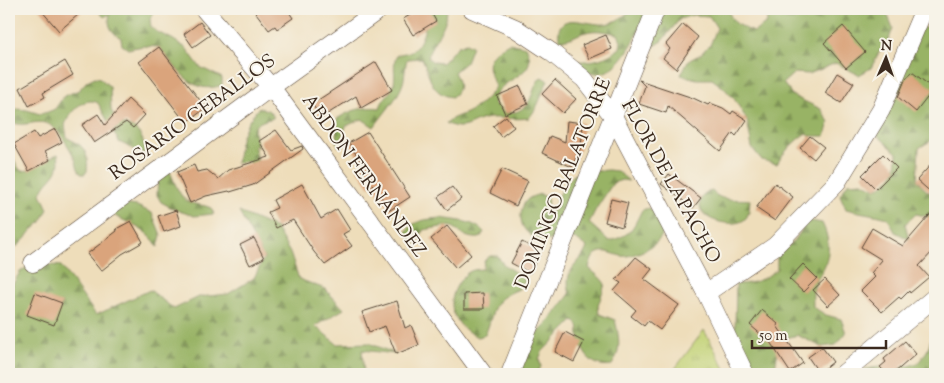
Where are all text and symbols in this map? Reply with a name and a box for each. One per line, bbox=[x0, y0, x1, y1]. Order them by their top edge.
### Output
north arrow bbox=[862, 32, 912, 82]
text: N bbox=[880, 37, 892, 57]
street label: ROSARIO CEBALLOS bbox=[104, 48, 282, 188]
street label: DOMINGO BALATORRE bbox=[509, 74, 619, 294]
street label: ABDON FERNÁNDEZ bbox=[294, 89, 432, 263]
street label: FLOR DE LAPACHO bbox=[614, 95, 726, 269]
scale bar bbox=[752, 318, 885, 350]
text: 50 m bbox=[758, 326, 788, 347]

